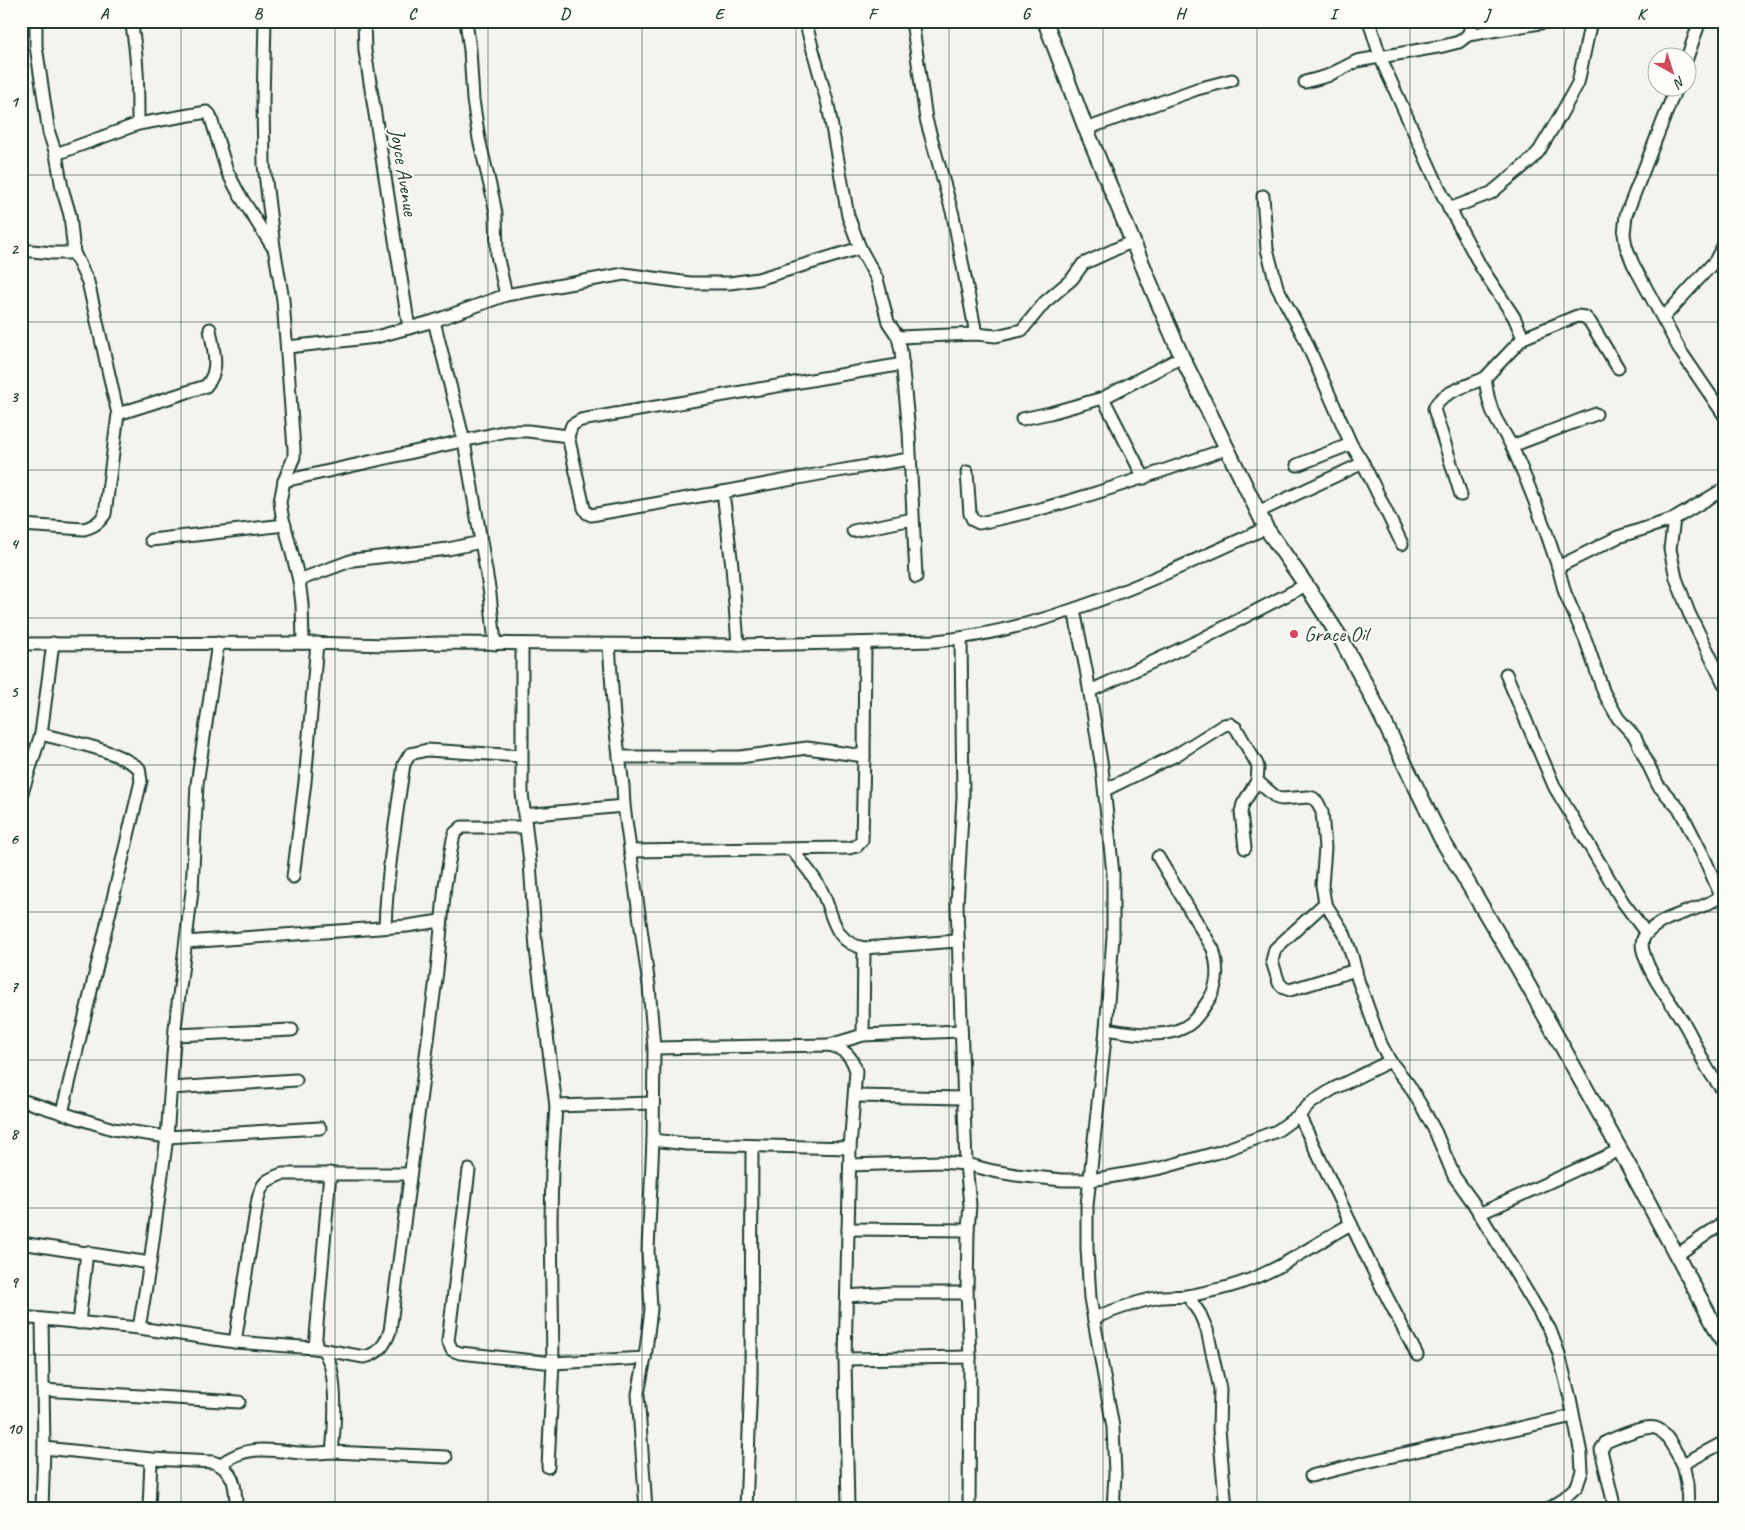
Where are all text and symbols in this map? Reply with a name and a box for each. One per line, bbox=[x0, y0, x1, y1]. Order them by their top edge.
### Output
text: A bbox=[100, 4, 110, 24]
text: B bbox=[254, 4, 264, 24]
text: C bbox=[408, 4, 418, 24]
text: D bbox=[560, 4, 571, 24]
text: E bbox=[715, 4, 726, 24]
text: F bbox=[868, 4, 879, 24]
text: G bbox=[1022, 4, 1032, 24]
text: H bbox=[1175, 4, 1187, 24]
text: I bbox=[1330, 4, 1340, 24]
text: J bbox=[1483, 4, 1492, 24]
text: K bbox=[1637, 4, 1649, 24]
north arrow bbox=[1648, 48, 1698, 98]
text: N bbox=[1669, 72, 1689, 93]
text: 1 bbox=[10, 92, 19, 112]
street label: Joyce Avenue bbox=[384, 126, 424, 219]
text: 2 bbox=[10, 239, 19, 259]
text: 3 bbox=[10, 387, 19, 407]
text: 4 bbox=[10, 534, 19, 554]
place label: Grace Oil bbox=[1304, 621, 1371, 647]
marker: Grace Oil bbox=[1288, 628, 1300, 640]
text: 5 bbox=[11, 682, 20, 702]
text: 6 bbox=[10, 829, 19, 849]
text: 7 bbox=[10, 977, 19, 997]
text: 8 bbox=[10, 1124, 19, 1144]
text: 9 bbox=[10, 1272, 19, 1292]
text: 10 bbox=[7, 1419, 23, 1439]

